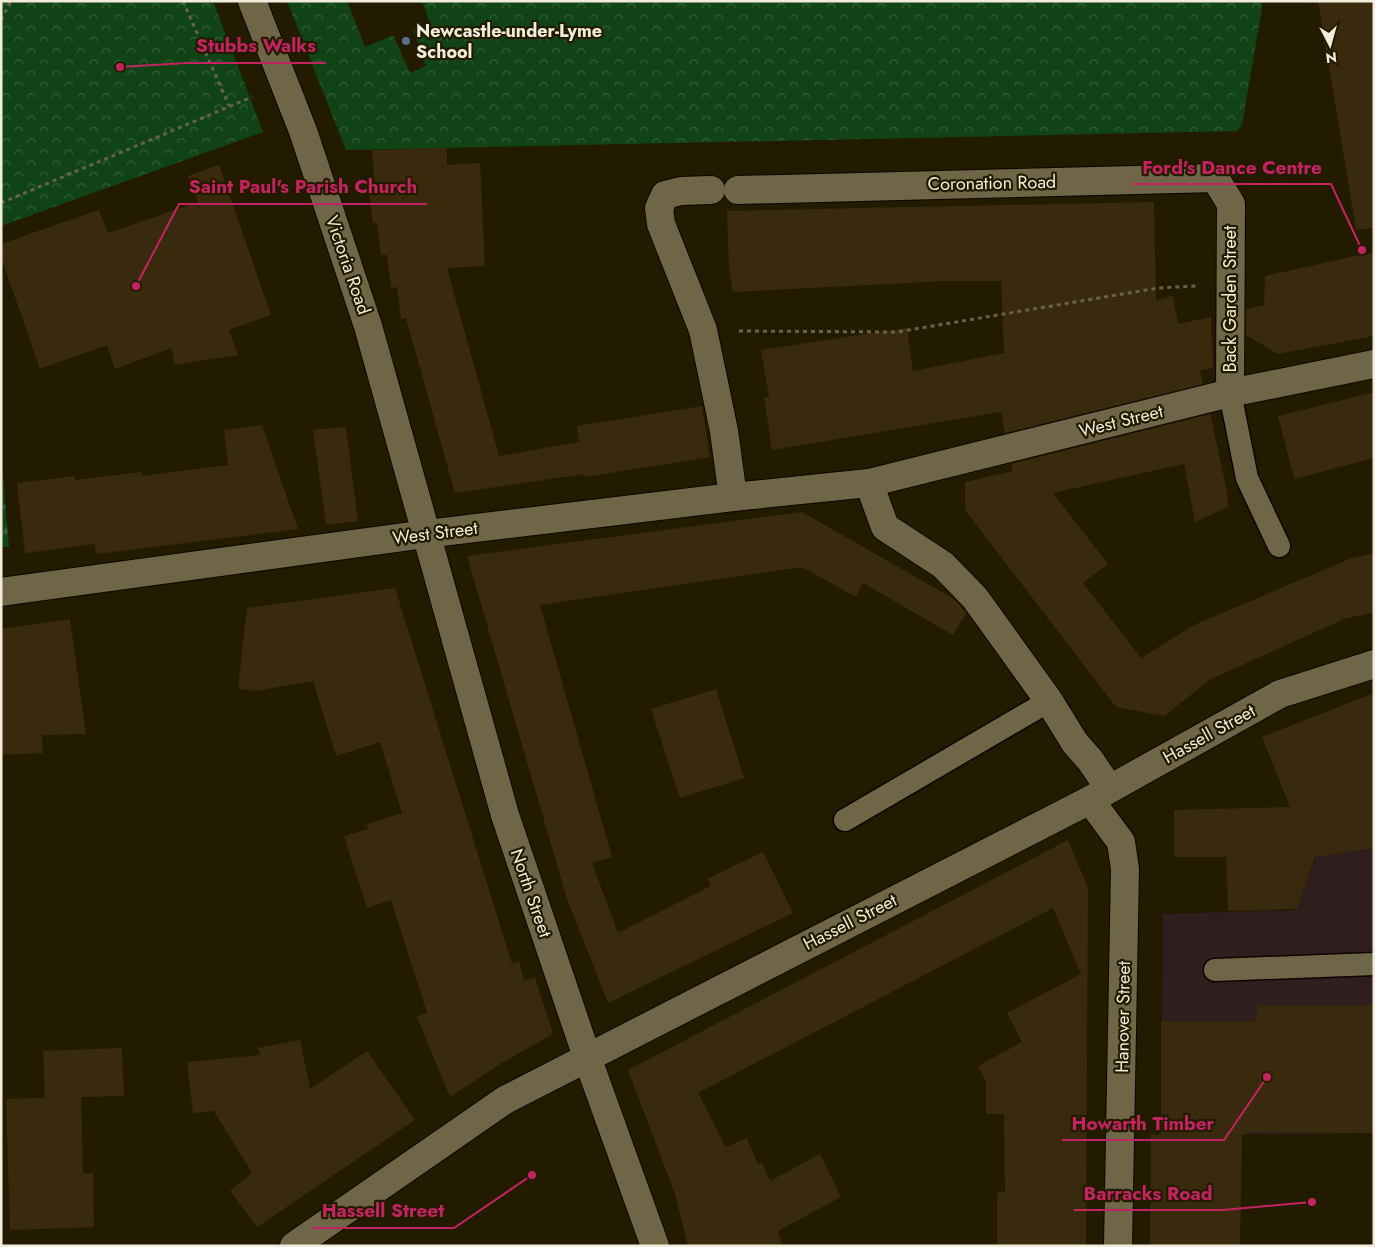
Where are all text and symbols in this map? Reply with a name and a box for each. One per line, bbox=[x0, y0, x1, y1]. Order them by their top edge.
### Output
place label: Newcastle-under-Lyme School bbox=[416, 18, 602, 65]
north arrow bbox=[1305, 20, 1355, 70]
callout: Stubbs Walks bbox=[186, 29, 326, 63]
text: Stubbs Walks bbox=[196, 32, 316, 59]
marker: Newcastle-under-Lyme School bbox=[400, 35, 412, 47]
text: N bbox=[1325, 47, 1338, 68]
callout: Ford's Dance Centre bbox=[1132, 150, 1331, 184]
text: Ford's Dance Centre bbox=[1142, 154, 1322, 181]
street label: Coronation Road bbox=[928, 169, 1056, 197]
callout: Saint Paul's Parish Church bbox=[179, 170, 427, 204]
text: Saint Paul's Parish Church bbox=[189, 173, 417, 200]
street label: Victoria Road bbox=[319, 212, 377, 318]
street label: Back Garden Street bbox=[1217, 225, 1243, 372]
street label: West Street bbox=[1076, 398, 1166, 444]
street label: West Street bbox=[391, 515, 480, 551]
street label: Hassell Street bbox=[1158, 698, 1260, 770]
street label: North Street bbox=[504, 845, 558, 941]
street label: Hassell Street bbox=[799, 887, 902, 957]
street label: Hanover Street bbox=[1109, 960, 1137, 1073]
callout: Howarth Timber bbox=[1062, 1106, 1224, 1140]
text: Howarth Timber bbox=[1072, 1110, 1215, 1137]
callout: Barracks Road bbox=[1074, 1176, 1223, 1210]
text: Barracks Road bbox=[1084, 1180, 1212, 1207]
callout: Hassell Street bbox=[312, 1194, 454, 1228]
text: Hassell Street bbox=[322, 1197, 444, 1224]

